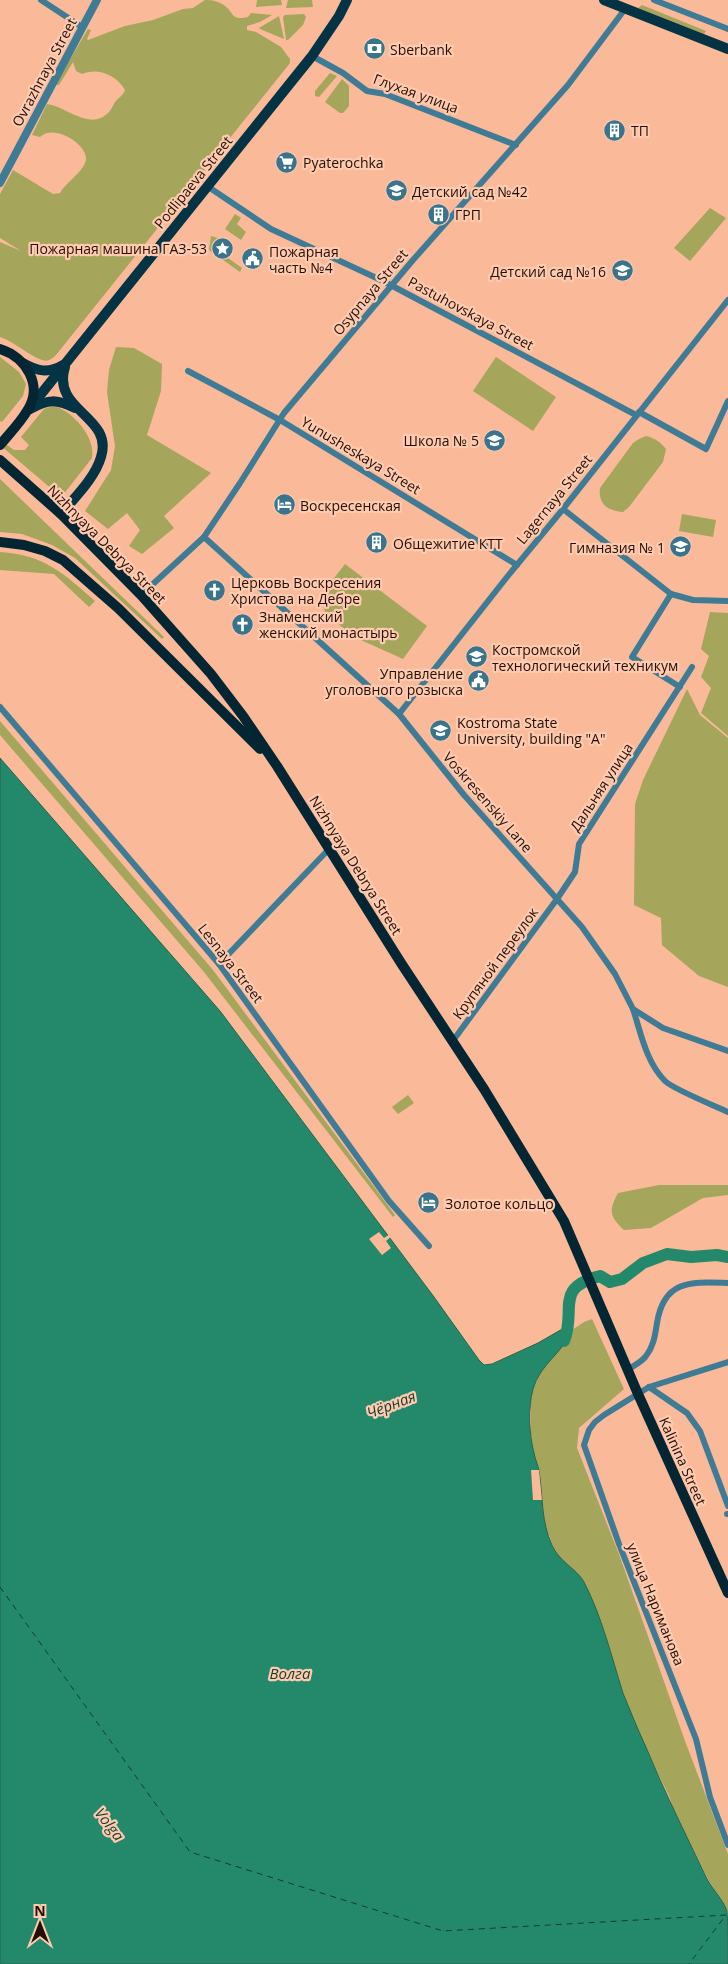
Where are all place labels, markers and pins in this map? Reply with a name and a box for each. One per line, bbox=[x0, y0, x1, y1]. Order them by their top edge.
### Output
bank icon: Sberbank bbox=[362, 37, 386, 61]
place label: Sberbank bbox=[390, 40, 453, 59]
building icon: ТП bbox=[603, 118, 627, 142]
place label: ТП bbox=[631, 121, 649, 140]
supermarket icon: Pyaterochka bbox=[275, 150, 299, 174]
place label: Pyaterochka bbox=[303, 153, 384, 172]
school or university icon: Детский сад №42 bbox=[384, 179, 408, 203]
place label: Детский сад №42 bbox=[412, 182, 528, 201]
building icon: ГРП bbox=[427, 202, 451, 226]
place label: ГРП bbox=[455, 205, 481, 224]
place icon: Пожарная машина ГАЗ-53 bbox=[211, 236, 235, 260]
place label: Пожарная машина ГАЗ-53 bbox=[29, 239, 207, 258]
place label: Пожарная часть №4 bbox=[269, 242, 339, 277]
public building icon: Пожарная часть №4 bbox=[241, 247, 265, 271]
school or university icon: Детский сад №16 bbox=[610, 259, 634, 283]
place label: Детский сад №16 bbox=[490, 262, 606, 281]
school or university icon: Школа № 5 bbox=[483, 428, 507, 452]
place label: Школа № 5 bbox=[404, 431, 479, 450]
hotel icon: Воскресенская bbox=[272, 493, 296, 517]
place label: Воскресенская bbox=[300, 496, 401, 515]
building icon: Общежитие КТТ bbox=[365, 531, 389, 555]
place label: Общежитие КТТ bbox=[393, 534, 503, 553]
school or university icon: Гимназия № 1 bbox=[669, 535, 693, 559]
place label: Гимназия № 1 bbox=[569, 538, 665, 557]
place label: Церковь Воскресения Христова на Дебре bbox=[231, 573, 381, 608]
church icon: Церковь Воскресения Христова на Дебре bbox=[203, 578, 227, 602]
place label: Знаменский женский монастырь bbox=[259, 607, 398, 642]
church icon: Знаменский женский монастырь bbox=[231, 612, 255, 636]
place label: Костромской технологический техникум bbox=[492, 640, 678, 675]
school or university icon: Костромской технологический техникум bbox=[464, 645, 488, 669]
place label: Управление уголовного розыска bbox=[325, 664, 463, 699]
public building icon: Управление уголовного розыска bbox=[467, 669, 491, 693]
place label: Kostroma State University, building "A" bbox=[457, 713, 606, 748]
school or university icon: Kostroma State University, building "A" bbox=[429, 718, 453, 742]
hotel icon: Золотое кольцо bbox=[417, 1191, 441, 1215]
place label: Золотое кольцо bbox=[445, 1194, 554, 1213]

